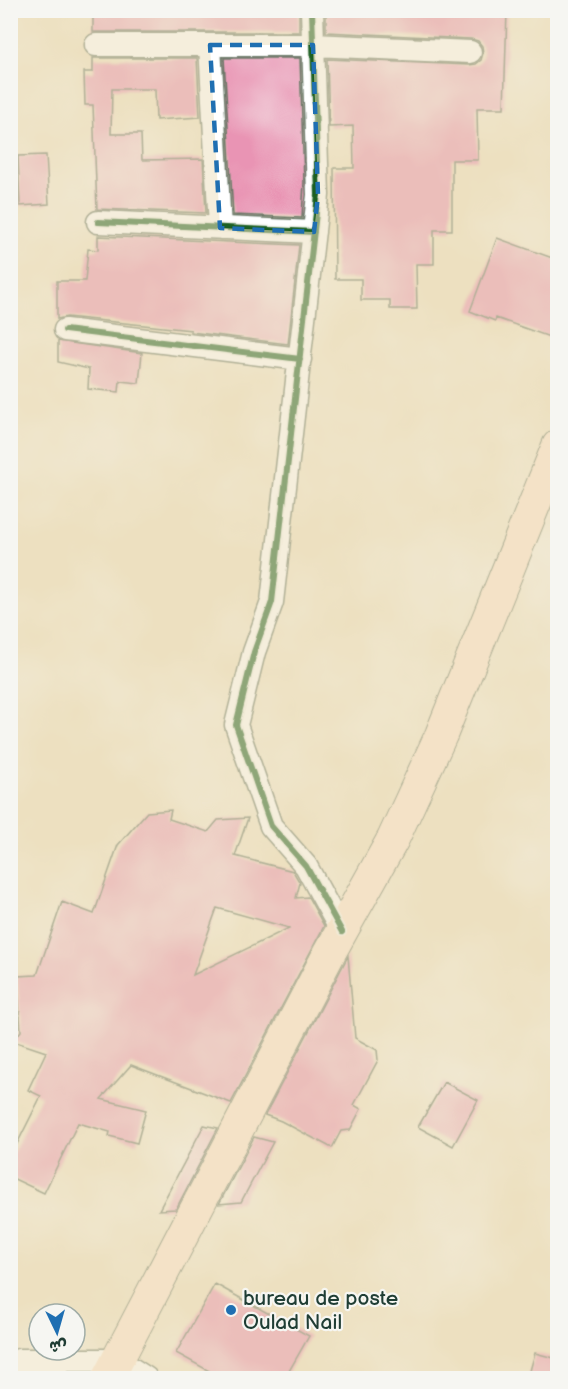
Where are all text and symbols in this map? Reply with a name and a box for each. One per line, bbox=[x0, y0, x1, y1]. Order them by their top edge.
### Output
place label: bureau de poste Oulad Nail bbox=[243, 1286, 398, 1335]
north arrow bbox=[27, 1302, 87, 1362]
marker: bureau de poste Oulad Nail bbox=[224, 1303, 238, 1317]
text: ش bbox=[49, 1335, 68, 1356]

